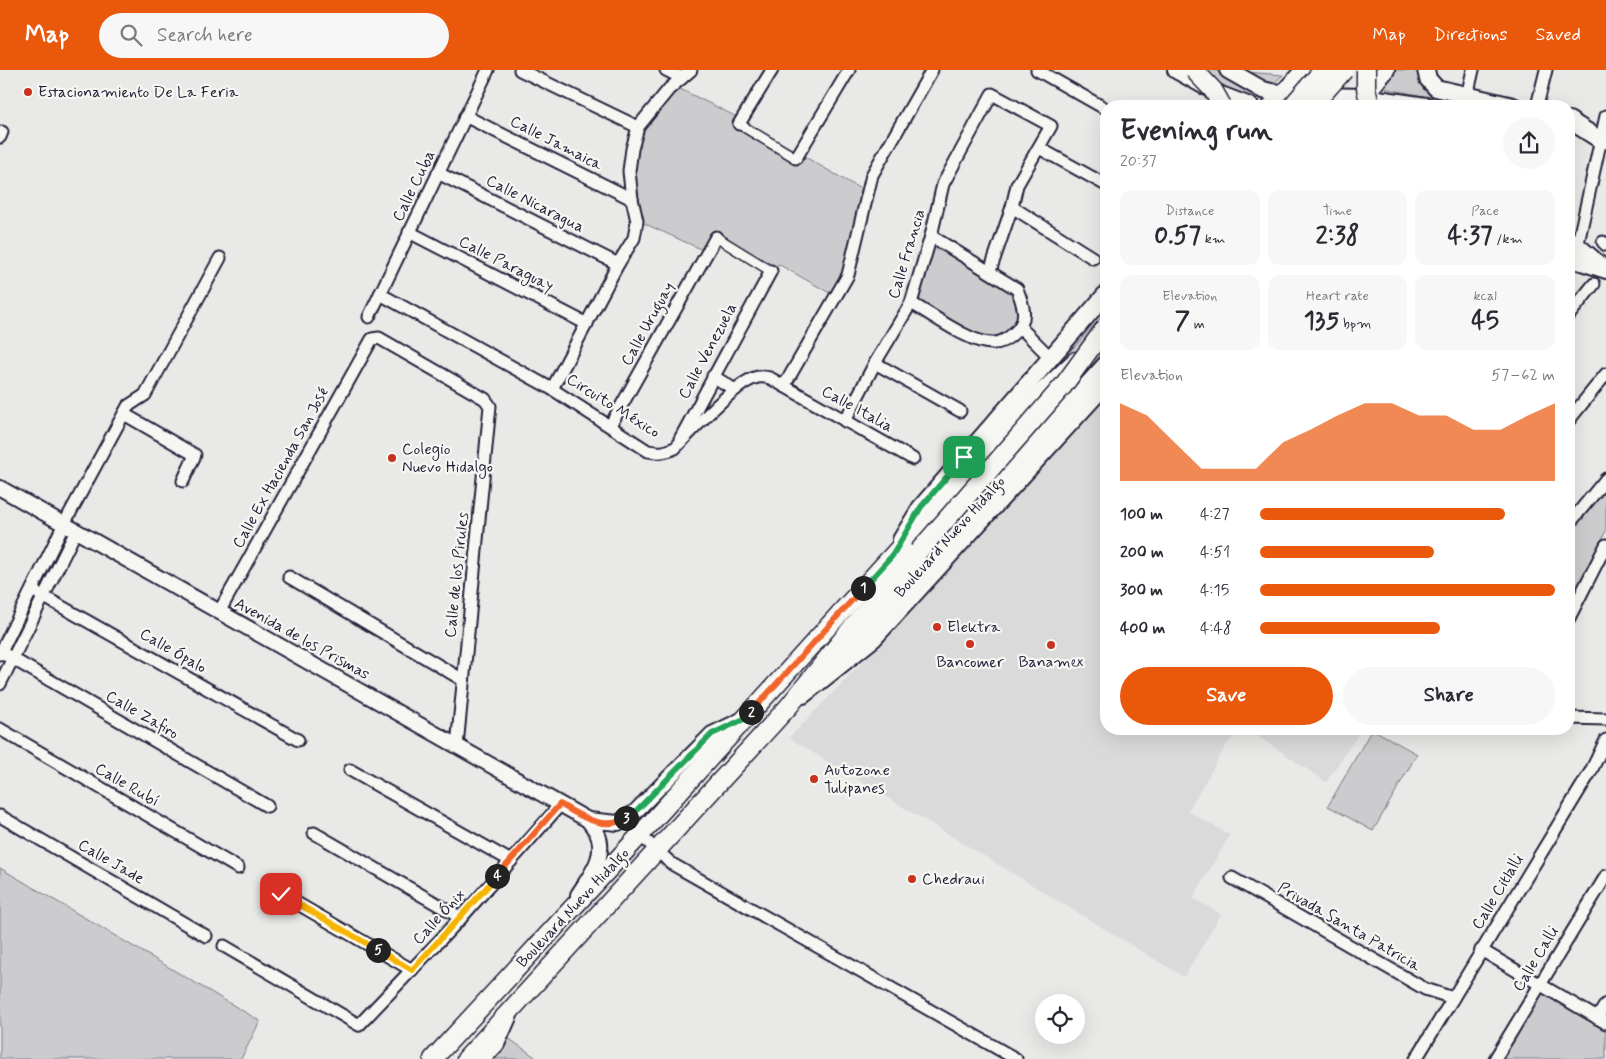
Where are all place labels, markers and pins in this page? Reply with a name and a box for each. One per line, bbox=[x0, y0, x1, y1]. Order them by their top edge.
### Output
place label: Estacionamiento De La Feria bbox=[38, 82, 239, 103]
marker: Estacionamiento De La Feria bbox=[22, 86, 34, 98]
pin bbox=[943, 436, 985, 478]
place label: Colegio Nuevo Hidalgo bbox=[402, 439, 493, 479]
marker: Colegio Nuevo Hidalgo bbox=[386, 452, 398, 464]
pin: 1 bbox=[850, 576, 876, 600]
place label: Elektra bbox=[947, 617, 1001, 638]
marker: Elektra bbox=[931, 621, 943, 633]
marker: Bancomer bbox=[964, 638, 976, 650]
marker: Banamex bbox=[1045, 639, 1057, 651]
place label: Bancomer bbox=[936, 652, 1004, 673]
place label: Banamex bbox=[1018, 652, 1084, 673]
pin: 2 bbox=[738, 700, 764, 724]
place label: Autozone Tulipanes bbox=[824, 760, 890, 799]
marker: Autozone Tulipanes bbox=[808, 773, 820, 785]
pin: 3 bbox=[614, 806, 638, 830]
pin: 4 bbox=[484, 864, 510, 888]
place label: Chedraui bbox=[922, 869, 985, 890]
pin bbox=[260, 873, 302, 915]
marker: Chedraui bbox=[906, 873, 918, 885]
pin: 5 bbox=[366, 938, 390, 962]

